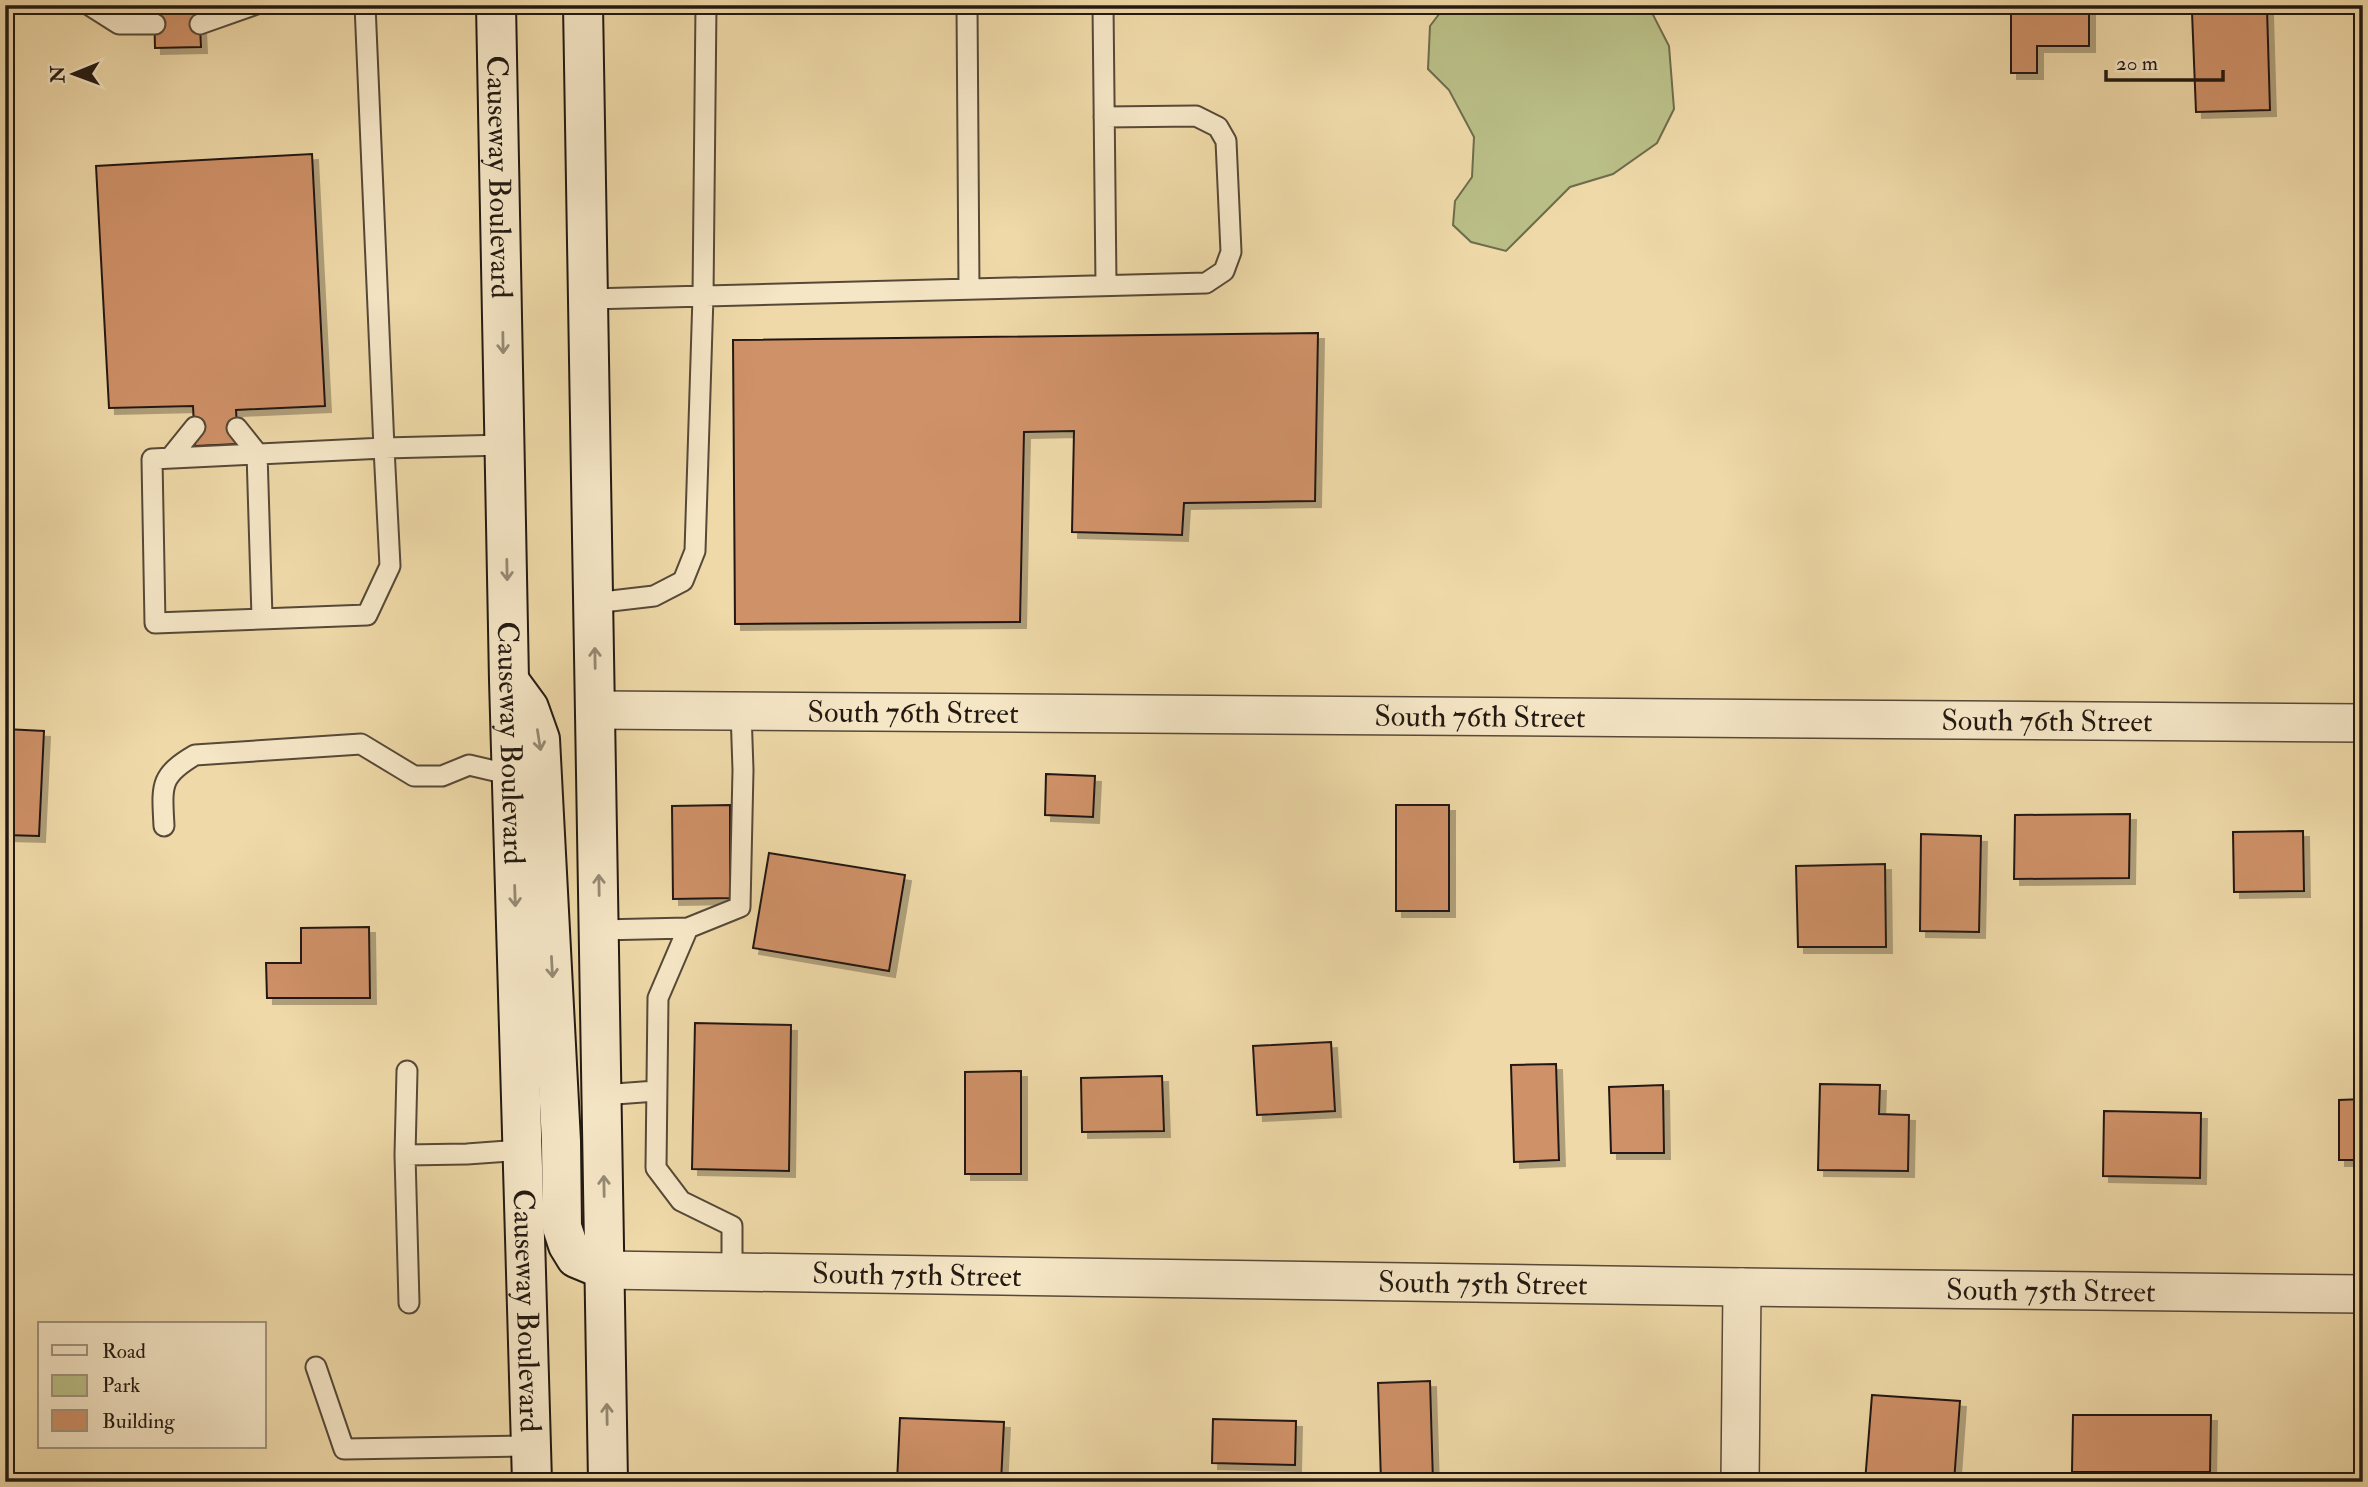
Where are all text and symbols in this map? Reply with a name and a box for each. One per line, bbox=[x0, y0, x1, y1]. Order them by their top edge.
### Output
north arrow bbox=[38, 38, 108, 108]
scale bar bbox=[2106, 38, 2223, 82]
text: 20 m bbox=[2116, 50, 2158, 77]
street label: Causeway Boulevard bbox=[478, 55, 520, 299]
text: N bbox=[46, 65, 70, 84]
one-way arrow bbox=[496, 331, 510, 354]
one-way arrow bbox=[500, 559, 514, 582]
street label: Causeway Boulevard bbox=[489, 621, 533, 865]
one-way arrow bbox=[588, 646, 602, 669]
street label: South 76th Street bbox=[807, 693, 1019, 732]
street label: South 76th Street bbox=[1374, 697, 1586, 736]
street label: South 76th Street bbox=[1941, 701, 2153, 740]
one-way arrow bbox=[533, 728, 546, 751]
one-way arrow bbox=[592, 874, 606, 897]
one-way arrow bbox=[508, 884, 522, 907]
one-way arrow bbox=[546, 955, 559, 978]
one-way arrow bbox=[597, 1175, 611, 1198]
street label: Causeway Boulevard bbox=[505, 1188, 549, 1433]
street label: South 75th Street bbox=[812, 1255, 1022, 1295]
street label: South 75th Street bbox=[1378, 1263, 1588, 1303]
street label: South 75th Street bbox=[1946, 1271, 2156, 1310]
legend bbox=[38, 1322, 266, 1448]
text: Road bbox=[102, 1338, 147, 1365]
text: Park bbox=[102, 1372, 140, 1399]
one-way arrow bbox=[600, 1402, 614, 1425]
text: Building bbox=[102, 1408, 175, 1435]

